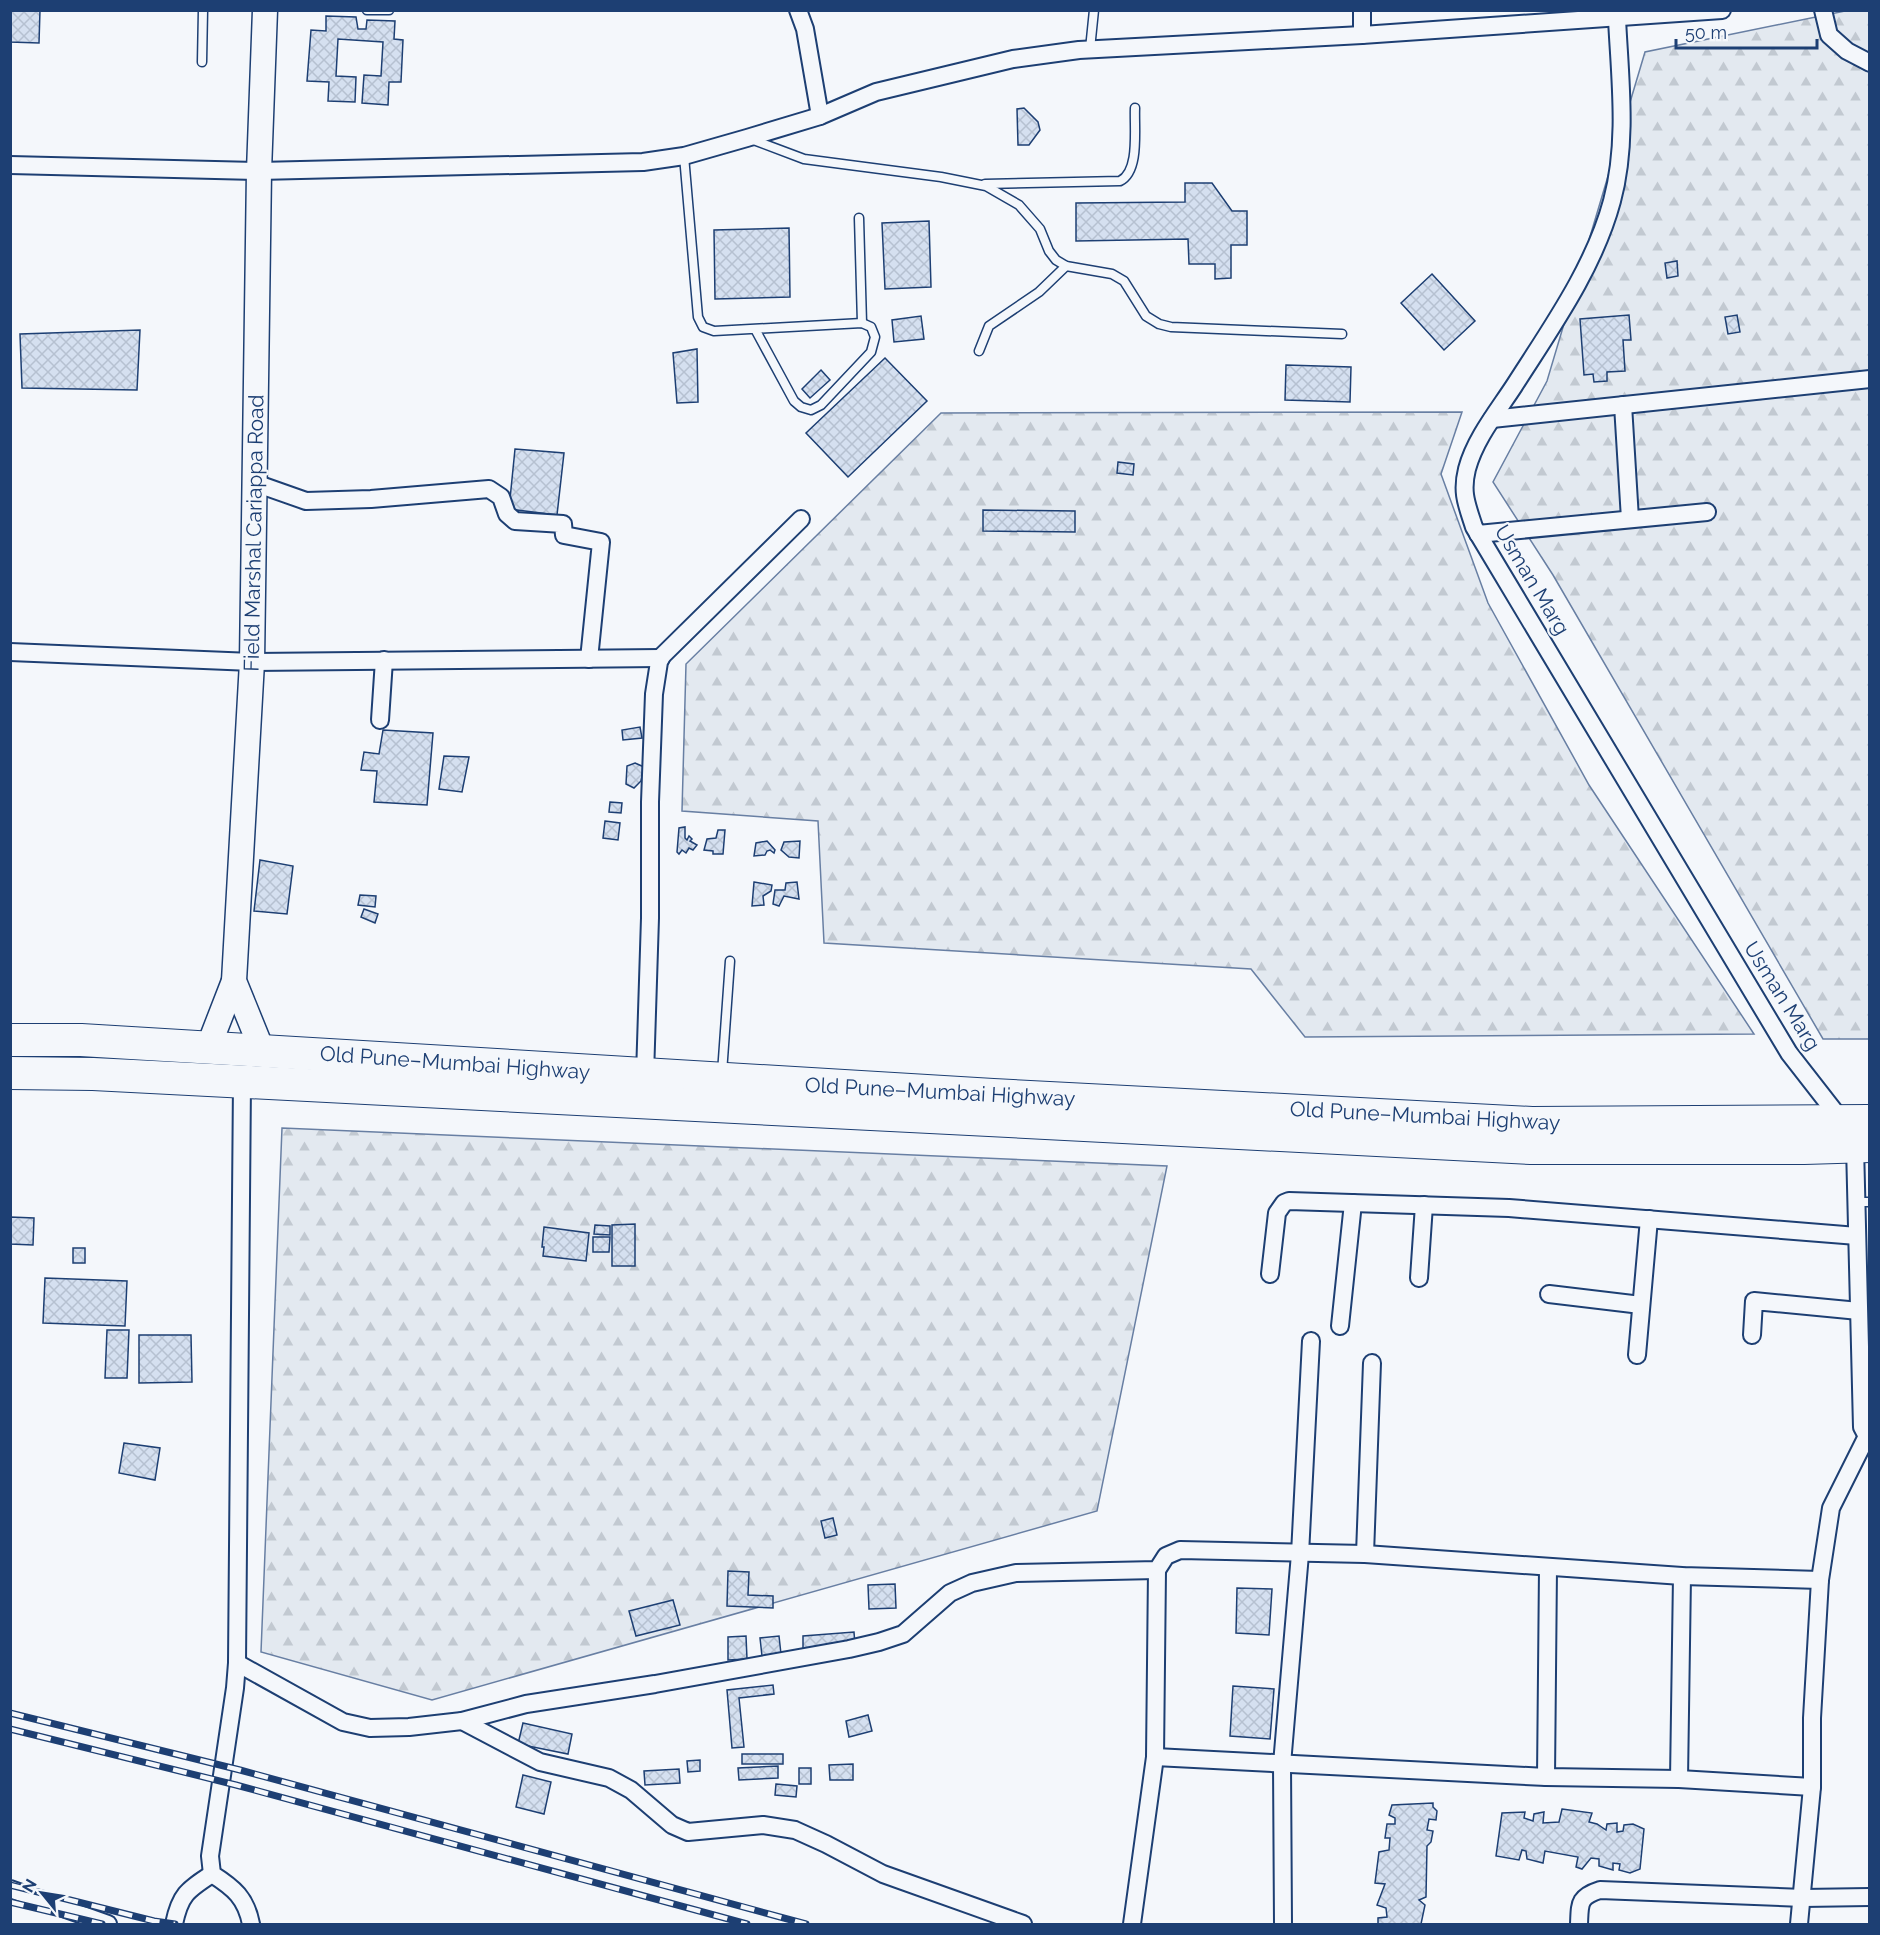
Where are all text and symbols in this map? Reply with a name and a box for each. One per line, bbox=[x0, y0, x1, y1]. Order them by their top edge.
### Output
scale bar bbox=[1676, 12, 1817, 50]
text: 50 m bbox=[1685, 22, 1727, 43]
street label: Field Marshal Cariappa Road bbox=[239, 394, 268, 672]
street label: Usman Marg bbox=[1490, 520, 1575, 639]
street label: Usman Marg bbox=[1739, 937, 1826, 1055]
street label: Old Pune–Mumbai Highway bbox=[319, 1041, 591, 1084]
street label: Old Pune–Mumbai Highway bbox=[804, 1072, 1076, 1111]
street label: Old Pune–Mumbai Highway bbox=[1289, 1096, 1561, 1135]
north arrow bbox=[12, 1863, 72, 1923]
text: N bbox=[18, 1876, 41, 1896]

